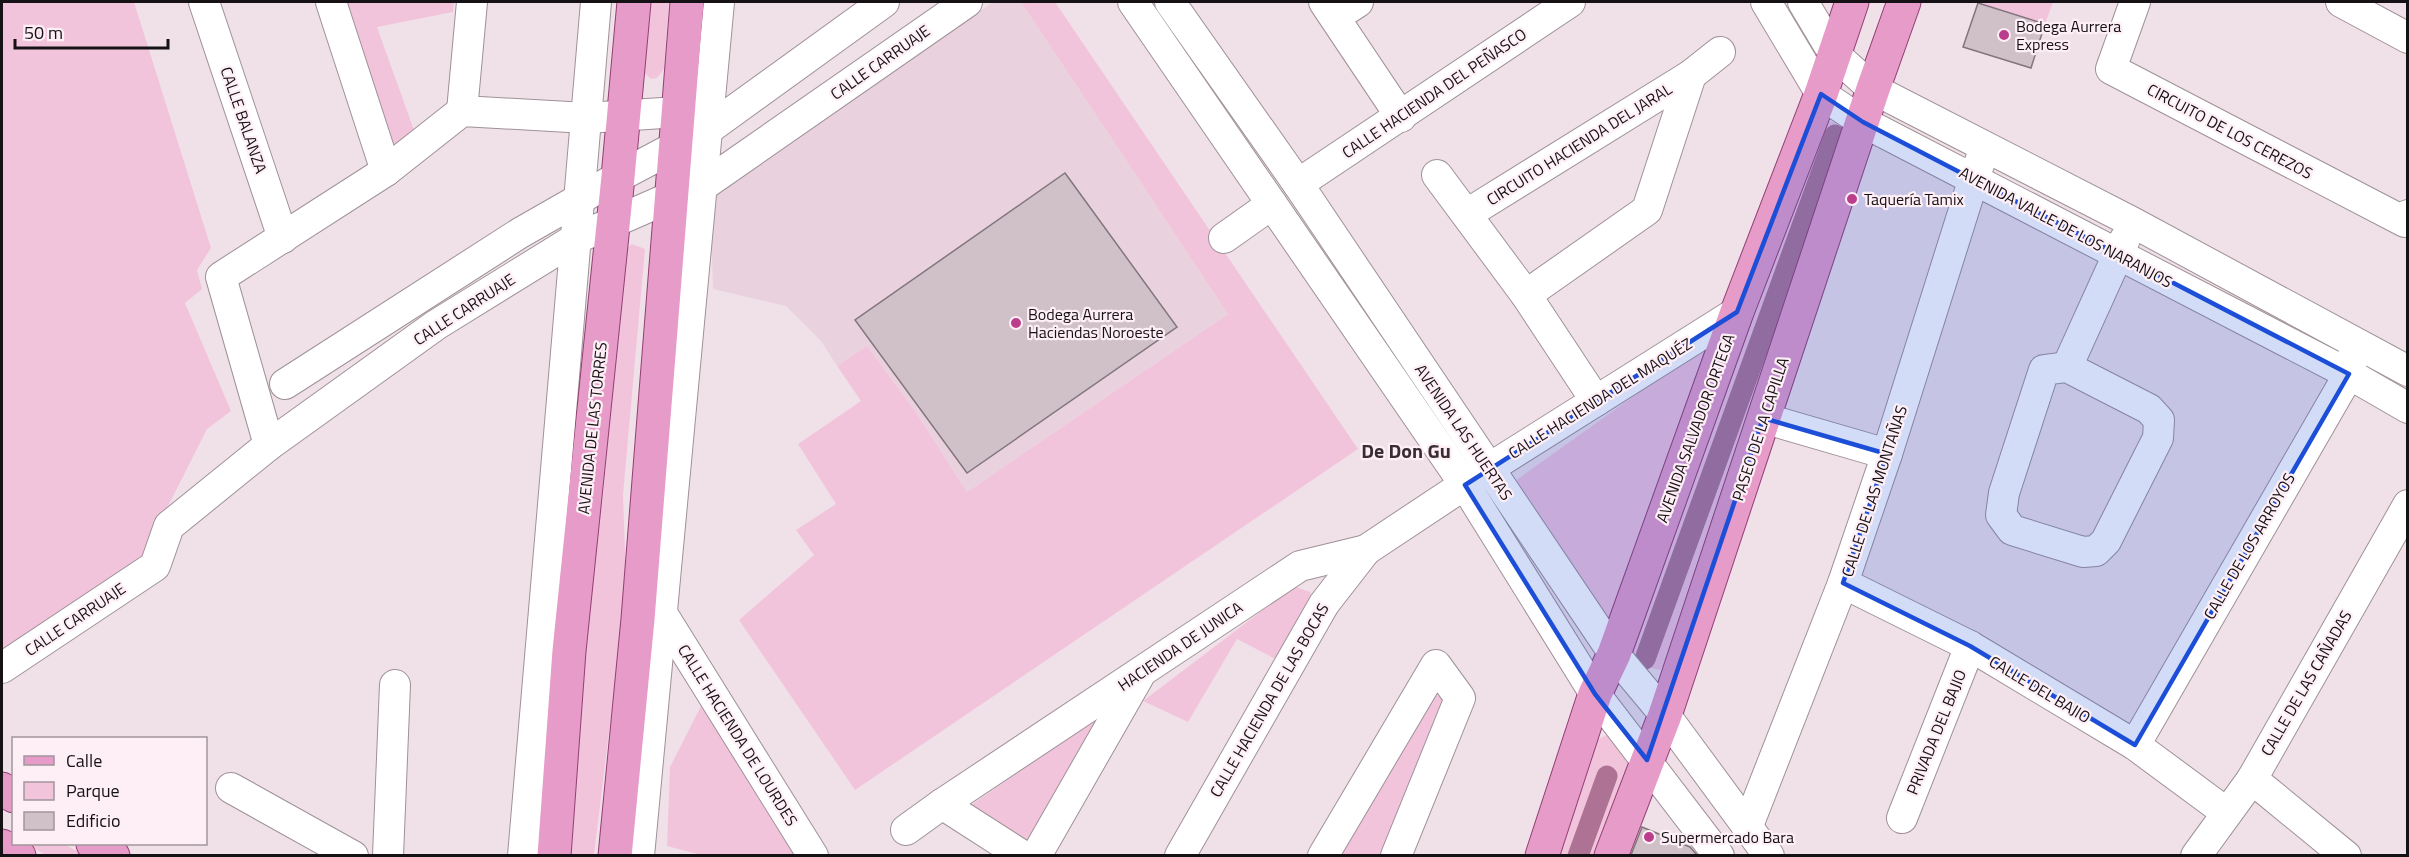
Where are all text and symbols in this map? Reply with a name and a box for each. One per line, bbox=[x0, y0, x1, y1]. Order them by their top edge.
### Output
scale bar bbox=[15, 12, 168, 50]
place label: Bodega Aurrera Express bbox=[2016, 14, 2121, 56]
text: 50 m bbox=[24, 19, 63, 46]
street label: CALLE CARRUAJE bbox=[825, 19, 935, 105]
street label: CALLE HACIENDA DEL PEÑASCO bbox=[1337, 22, 1531, 164]
marker: Bodega Aurrera Express bbox=[1997, 28, 2011, 42]
street label: CALLE BALANZA bbox=[215, 63, 274, 177]
street label: CIRCUITO HACIENDA DEL JARAL bbox=[1482, 77, 1677, 211]
street label: CIRCUITO DE LOS CEREZOS bbox=[2143, 77, 2317, 185]
street label: AVENIDA VALLE DE LOS NARANJOS bbox=[1955, 160, 2177, 294]
place label: Taquería Tamix bbox=[1864, 187, 1964, 211]
marker: Taquería Tamix bbox=[1845, 192, 1859, 206]
street label: CALLE CARRUAJE bbox=[408, 267, 520, 351]
place label: Bodega Aurrera Haciendas Noroeste bbox=[1028, 302, 1164, 344]
marker: Bodega Aurrera Haciendas Noroeste bbox=[1009, 316, 1023, 330]
street label: AVENIDA SALVADOR ORTEGA bbox=[1650, 330, 1741, 526]
street label: CALLE HACIENDA DEL MAQUÉZ bbox=[1503, 331, 1697, 465]
street label: AVENIDA DE LAS TORRES bbox=[571, 341, 613, 515]
street label: PASEO DE LA CAPILLA bbox=[1725, 354, 1795, 504]
street label: AVENIDA LAS HUERTAS bbox=[1409, 359, 1519, 505]
street label: CALLE DE LAS MONTAÑAS bbox=[1835, 402, 1913, 580]
district label: De Don Gu bbox=[1361, 435, 1451, 466]
street label: CALLE DE LOS ARROYOS bbox=[2197, 468, 2301, 624]
street label: CALLE CARRUAJE bbox=[20, 576, 130, 662]
street label: HACIENDA DE JUNICA bbox=[1113, 595, 1248, 697]
street label: CALLE HACIENDA DE LAS BOCAS bbox=[1203, 598, 1335, 802]
street label: CALLE DE LAS CAÑADAS bbox=[2254, 606, 2358, 760]
street label: CALLE HACIENDA DE LOURDES bbox=[672, 640, 804, 830]
street label: CALLE DEL BAJIO bbox=[1985, 649, 2095, 729]
street label: PRIVADA DEL BAJIO bbox=[1900, 666, 1972, 798]
legend bbox=[12, 737, 207, 845]
text: Calle bbox=[66, 747, 102, 774]
text: Parque bbox=[66, 777, 120, 804]
text: Edificio bbox=[66, 807, 120, 834]
place label: Supermercado Bara bbox=[1661, 825, 1794, 849]
marker: Supermercado Bara bbox=[1642, 830, 1656, 844]

